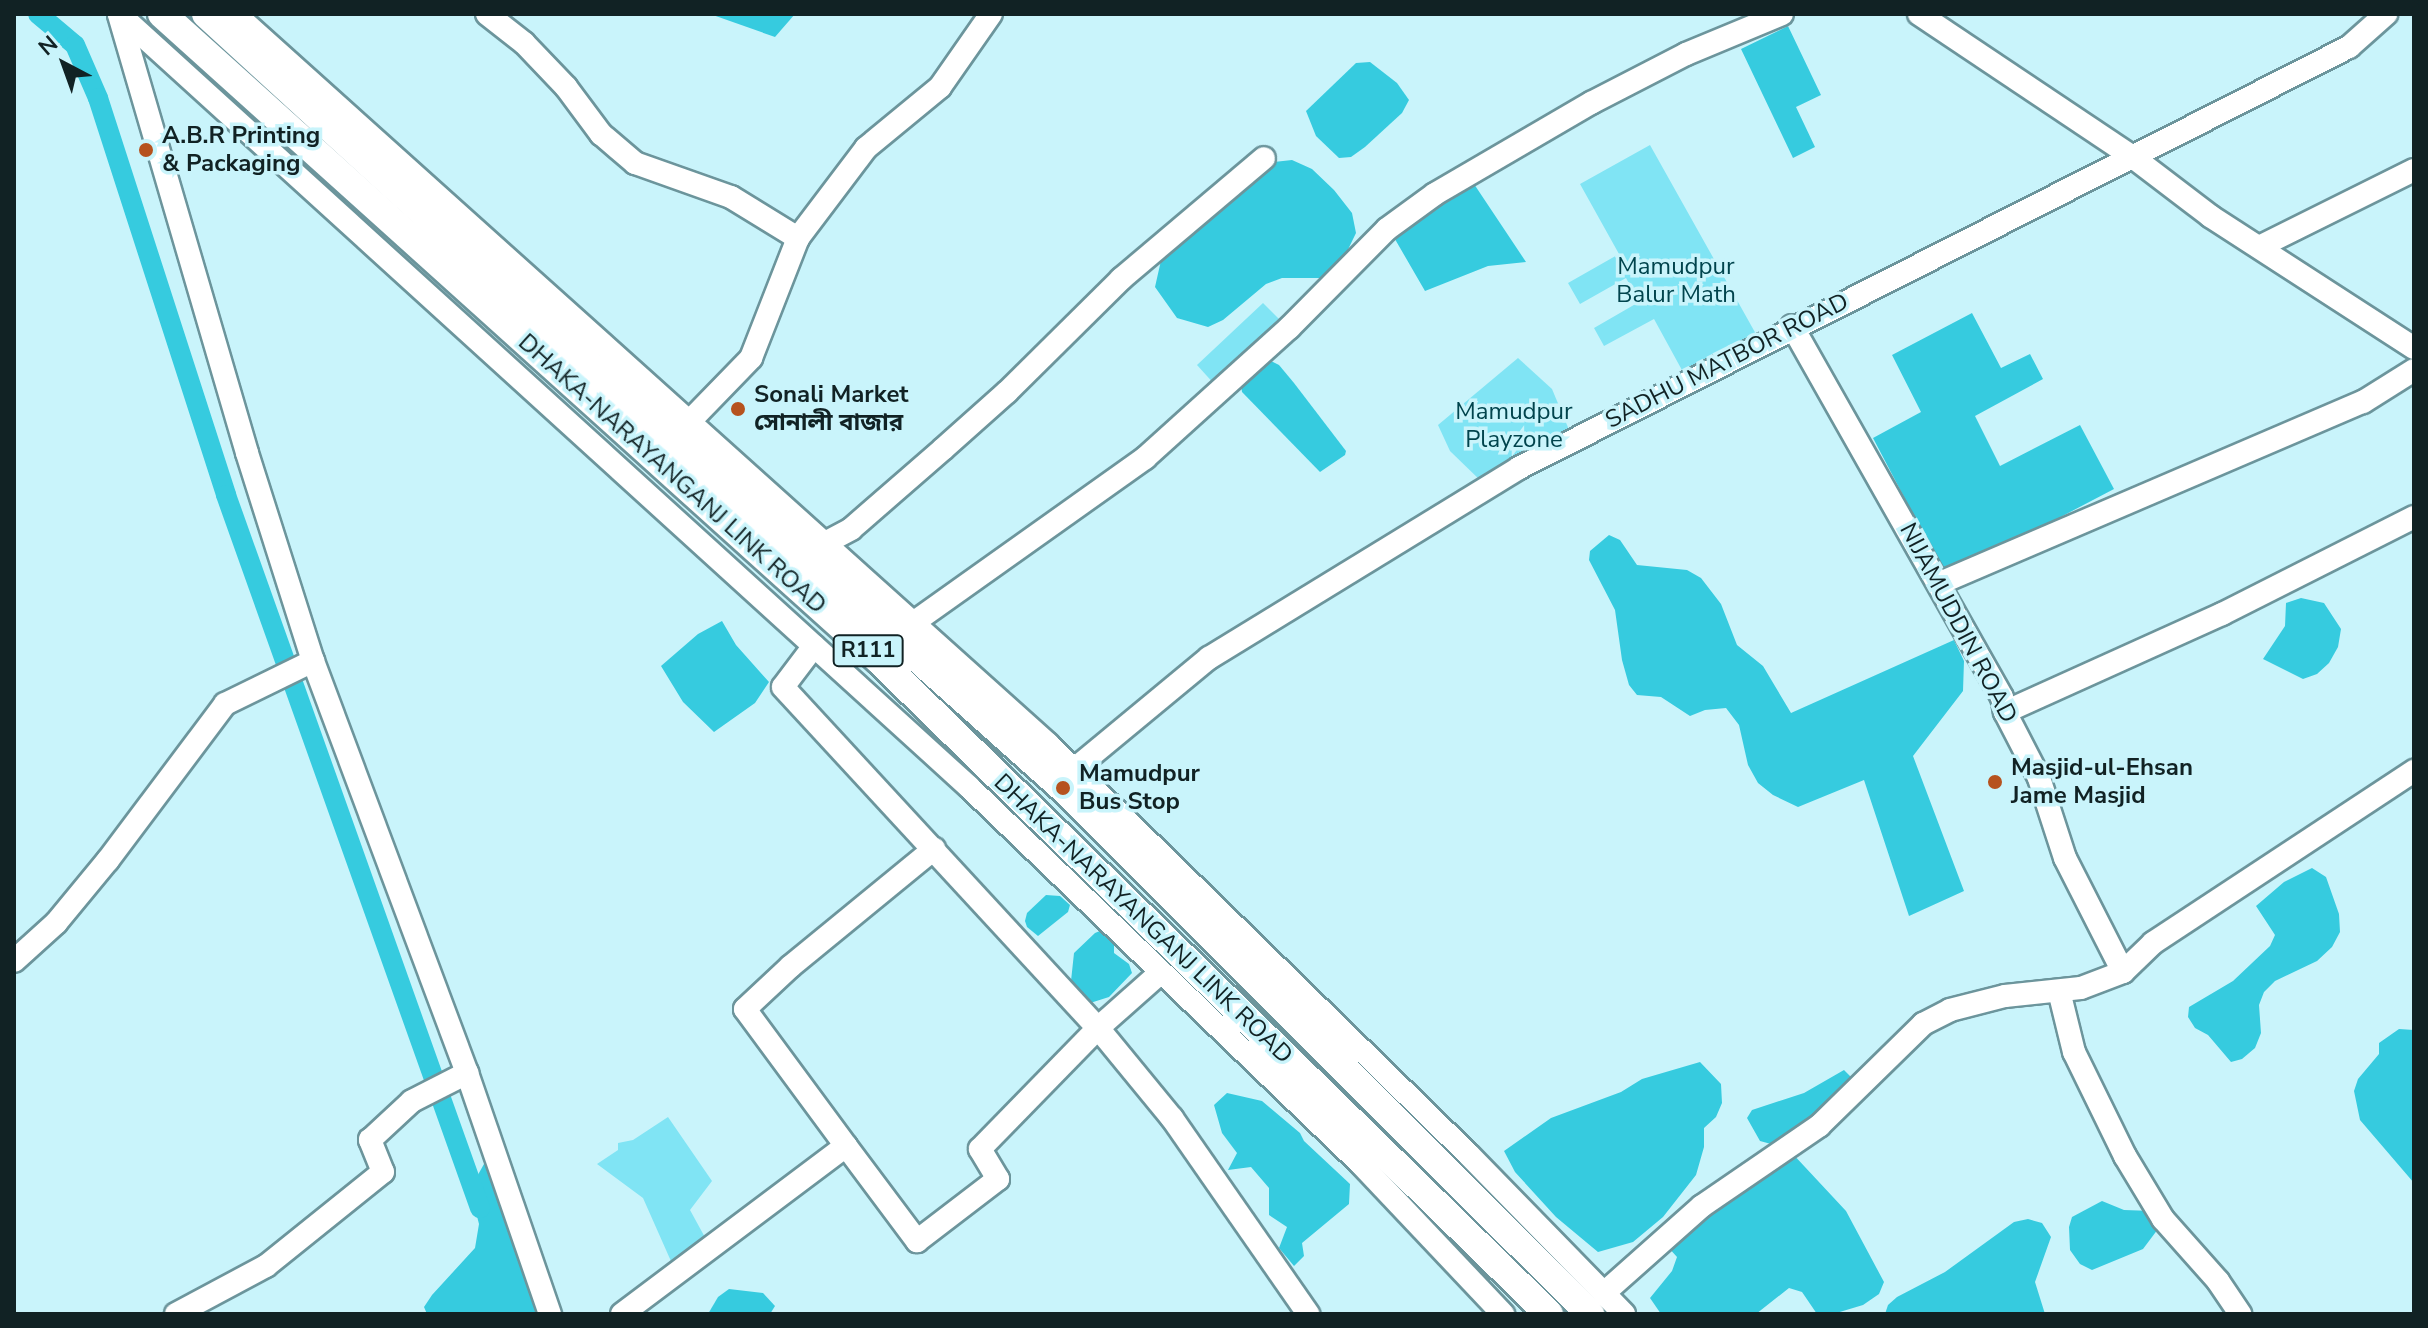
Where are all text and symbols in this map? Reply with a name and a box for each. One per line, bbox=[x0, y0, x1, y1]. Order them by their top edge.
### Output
north arrow bbox=[24, 24, 104, 104]
text: N bbox=[32, 29, 64, 63]
place label: A.B.R Printing & Packaging bbox=[162, 122, 320, 178]
marker: A.B.R Printing & Packaging bbox=[137, 141, 155, 159]
park label: Mamudpur Balur Math bbox=[1616, 253, 1736, 309]
street label: SADHU MATBOR ROAD bbox=[1601, 287, 1853, 435]
street label: DHAKA-NARAYANGANJ LINK ROAD bbox=[512, 328, 832, 620]
place label: Sonali Market সোনালী বাজার bbox=[754, 381, 909, 437]
park label: Mamudpur Playzone bbox=[1455, 398, 1573, 454]
marker: Sonali Market সোনালী বাজার bbox=[729, 400, 747, 418]
street label: NIJAMUDDIN ROAD bbox=[1893, 518, 2023, 728]
road number: R111 bbox=[832, 633, 904, 669]
place label: Masjid-ul-Ehsan Jame Masjid bbox=[2011, 754, 2193, 810]
place label: Mamudpur Bus Stop bbox=[1079, 760, 1200, 816]
street label: DHAKA-NARAYANGANJ LINK ROAD bbox=[988, 768, 1298, 1070]
marker: Masjid-ul-Ehsan Jame Masjid bbox=[1986, 773, 2004, 791]
marker: Mamudpur Bus Stop bbox=[1054, 779, 1072, 797]

